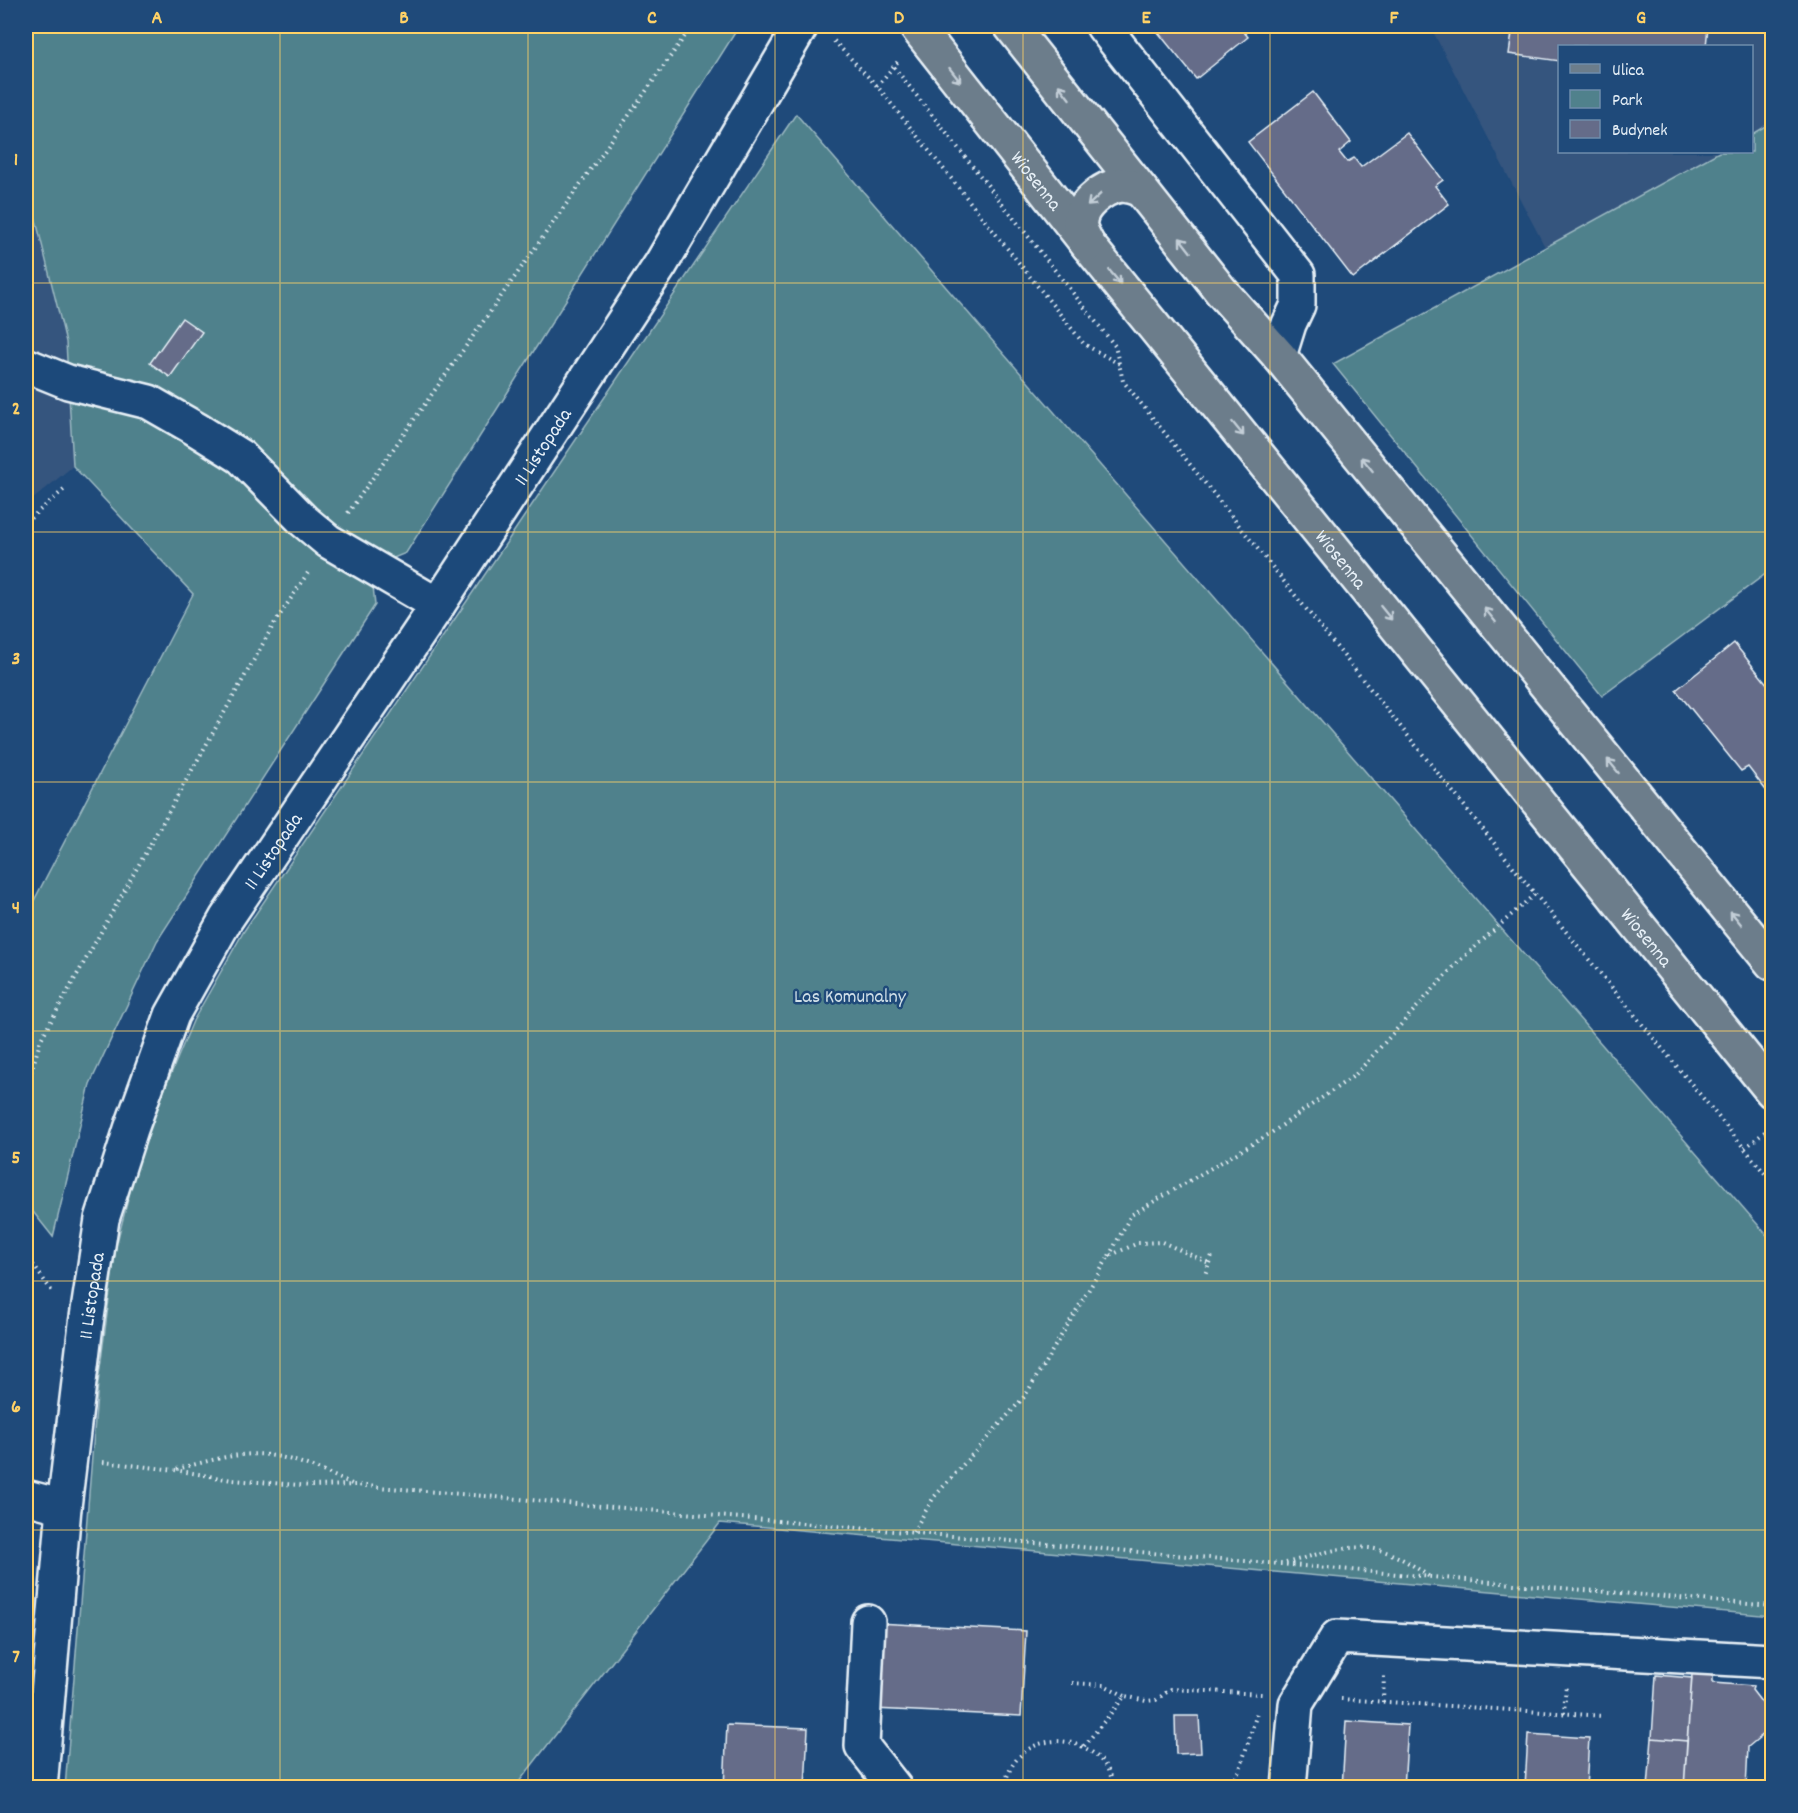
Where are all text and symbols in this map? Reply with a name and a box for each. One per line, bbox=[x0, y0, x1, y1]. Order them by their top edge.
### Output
text: A bbox=[152, 5, 163, 33]
text: B bbox=[399, 5, 409, 33]
text: C bbox=[647, 5, 657, 33]
text: D bbox=[894, 5, 905, 33]
text: E bbox=[1141, 5, 1151, 33]
text: F bbox=[1390, 5, 1400, 33]
text: G bbox=[1636, 5, 1646, 33]
legend bbox=[1558, 45, 1753, 153]
text: Ulica bbox=[1612, 59, 1644, 84]
one-way arrow bbox=[948, 67, 961, 83]
one-way arrow bbox=[1057, 84, 1070, 100]
text: Park bbox=[1612, 89, 1643, 114]
text: Budynek bbox=[1612, 119, 1668, 144]
street label: Wiosenna bbox=[1002, 146, 1067, 218]
text: 1 bbox=[14, 147, 18, 175]
one-way arrow bbox=[1087, 193, 1102, 207]
one-way arrow bbox=[1178, 237, 1191, 253]
one-way arrow bbox=[1108, 269, 1122, 284]
text: 2 bbox=[12, 396, 20, 424]
street label: 11 Listopada bbox=[509, 403, 580, 492]
one-way arrow bbox=[1231, 421, 1244, 437]
one-way arrow bbox=[1361, 456, 1374, 472]
street label: Wiosenna bbox=[1307, 525, 1372, 597]
one-way arrow bbox=[1380, 605, 1393, 621]
one-way arrow bbox=[1483, 607, 1496, 623]
text: 3 bbox=[12, 646, 20, 674]
one-way arrow bbox=[1606, 759, 1619, 775]
street label: 11 Listopada bbox=[239, 808, 311, 896]
text: 4 bbox=[12, 895, 20, 923]
street label: Wiosenna bbox=[1612, 903, 1678, 975]
one-way arrow bbox=[1729, 910, 1742, 926]
park label: Las Komunalny bbox=[794, 984, 907, 1012]
text: 5 bbox=[11, 1145, 21, 1173]
street label: 11 Listopada bbox=[73, 1250, 114, 1341]
text: 6 bbox=[11, 1394, 21, 1422]
text: 7 bbox=[12, 1644, 20, 1672]

